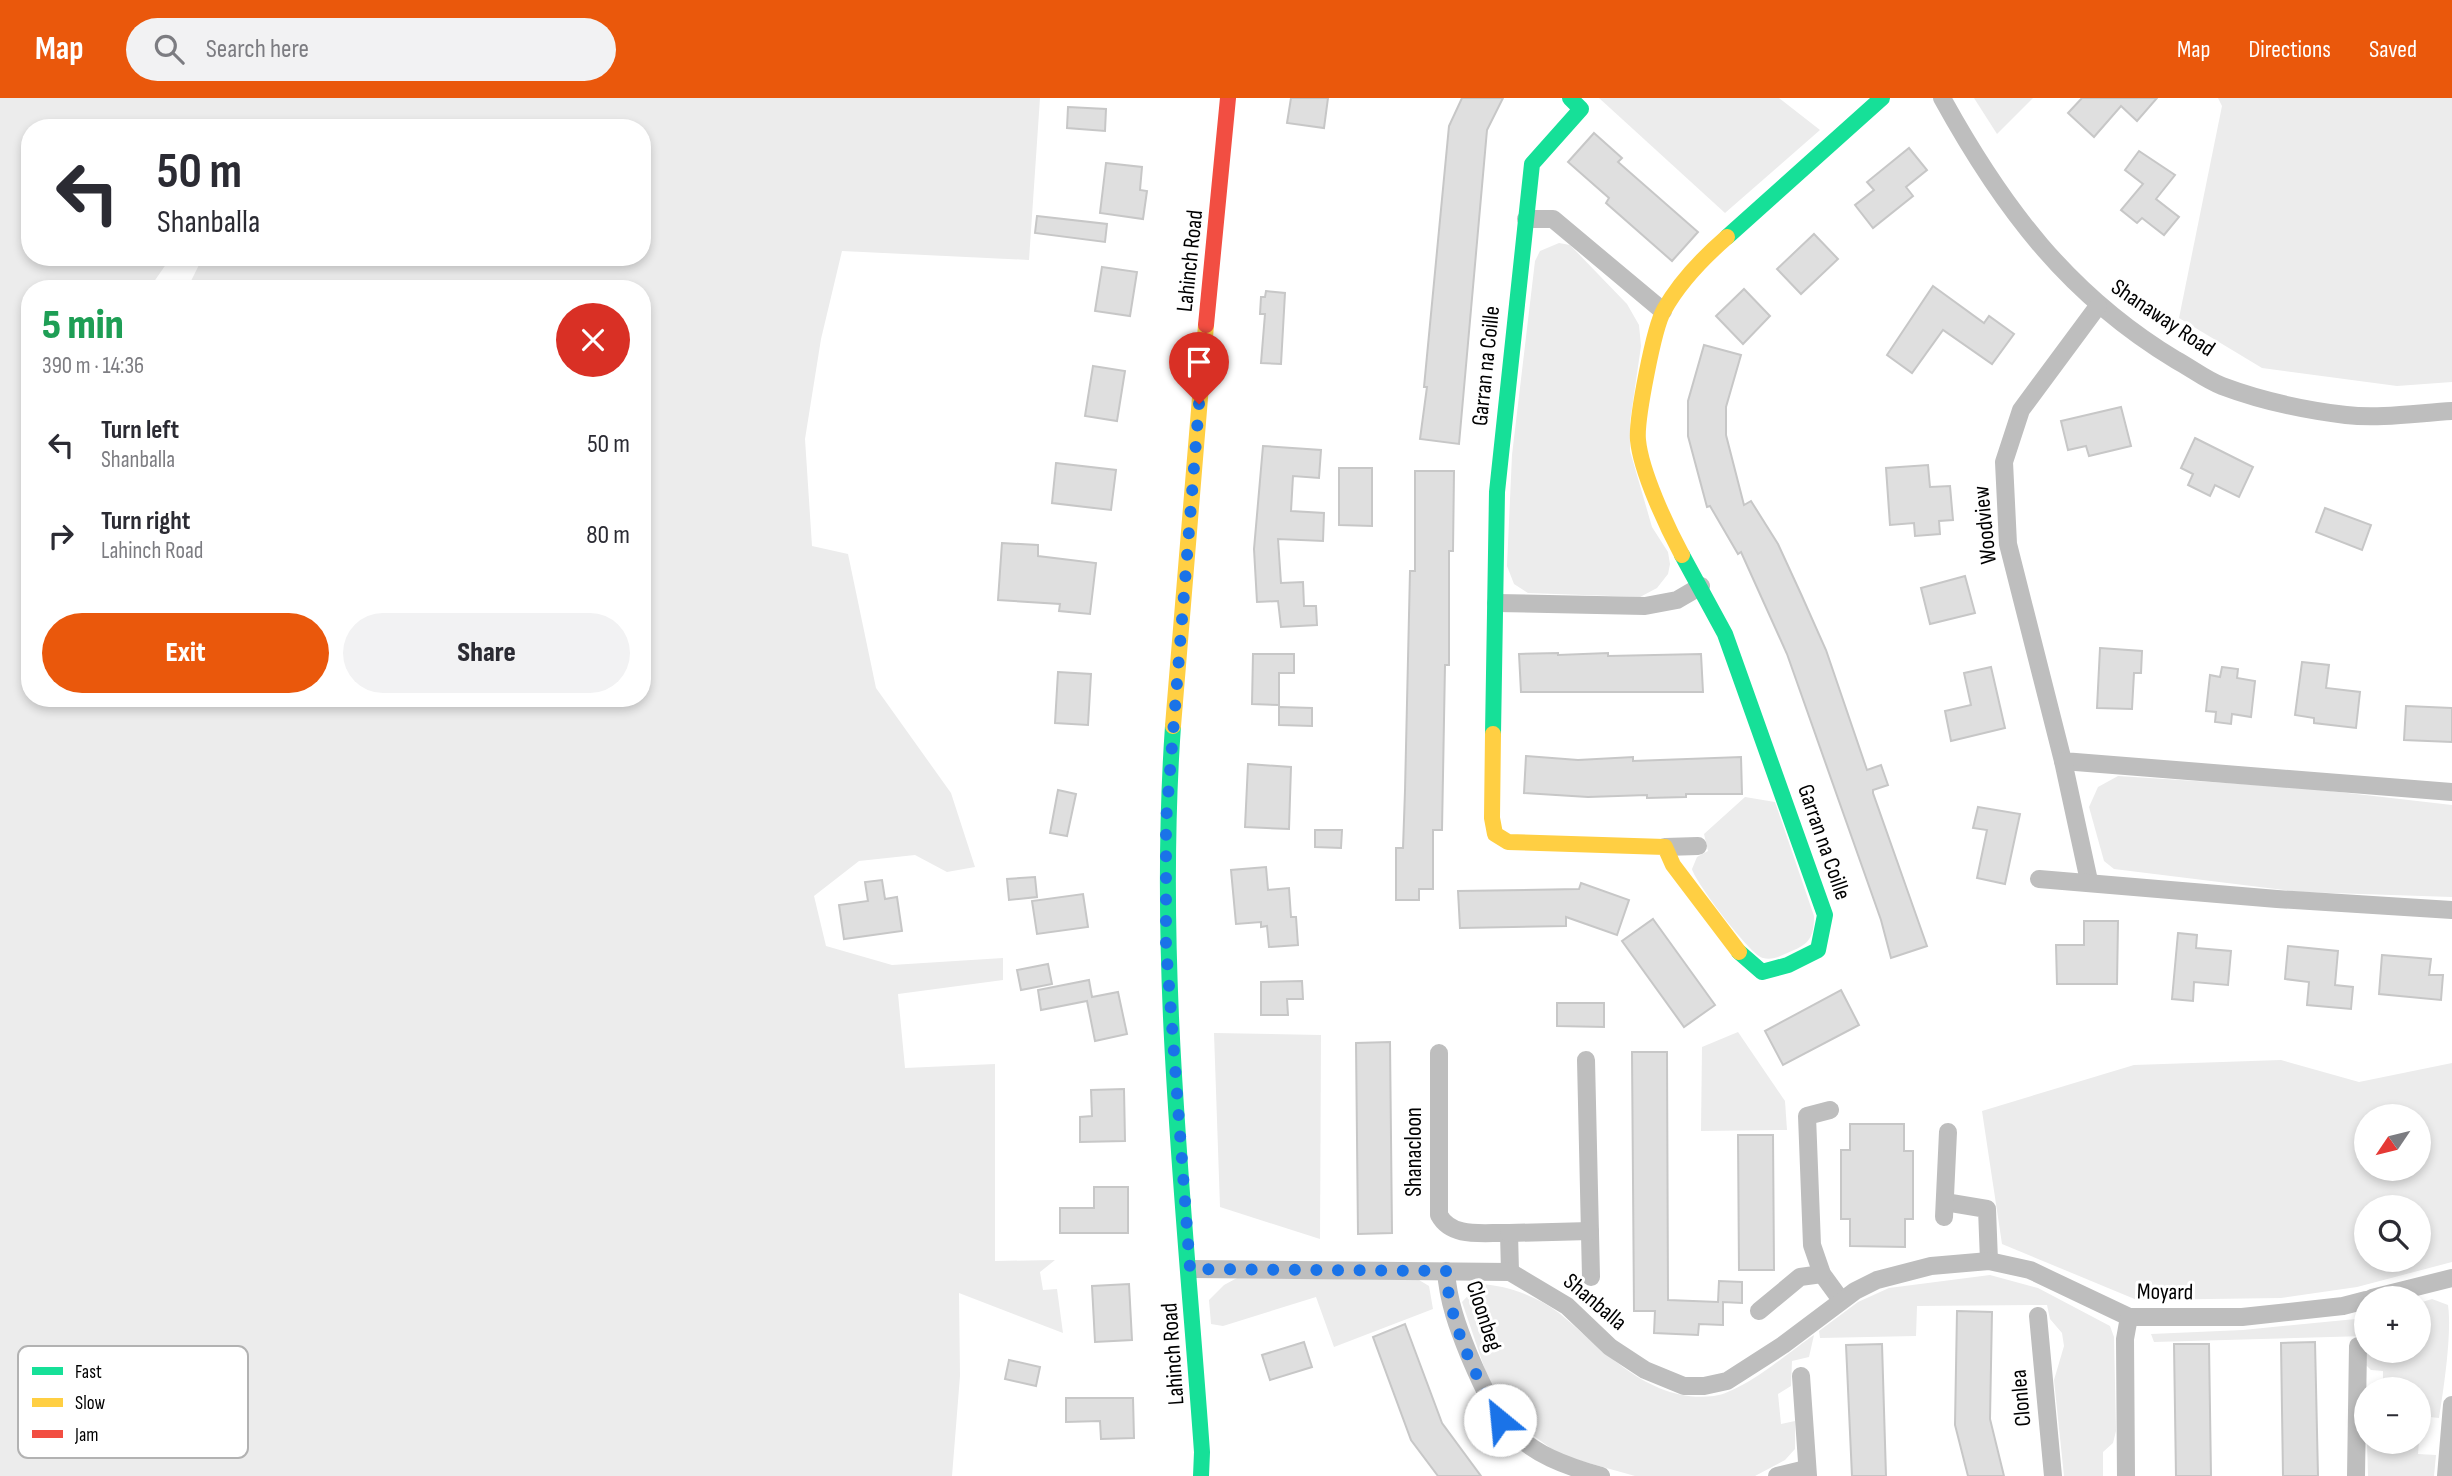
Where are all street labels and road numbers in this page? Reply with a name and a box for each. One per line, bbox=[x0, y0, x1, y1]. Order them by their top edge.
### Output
street label: Lahinch Road bbox=[1171, 209, 1209, 313]
street label: Shanaway Road bbox=[2106, 273, 2220, 363]
street label: Garran na Coille bbox=[1466, 305, 1506, 427]
street label: Woodview bbox=[1967, 484, 2003, 566]
street label: Garran na Coille bbox=[1791, 781, 1857, 903]
street label: Shanacloon bbox=[1400, 1107, 1428, 1197]
street label: Shanballa bbox=[1558, 1267, 1632, 1337]
street label: Cloonbeg bbox=[1460, 1277, 1508, 1355]
street label: Moyard bbox=[2137, 1278, 2193, 1306]
street label: Lahinch Road bbox=[1155, 1302, 1191, 1406]
street label: Clonlea bbox=[2005, 1368, 2037, 1428]

